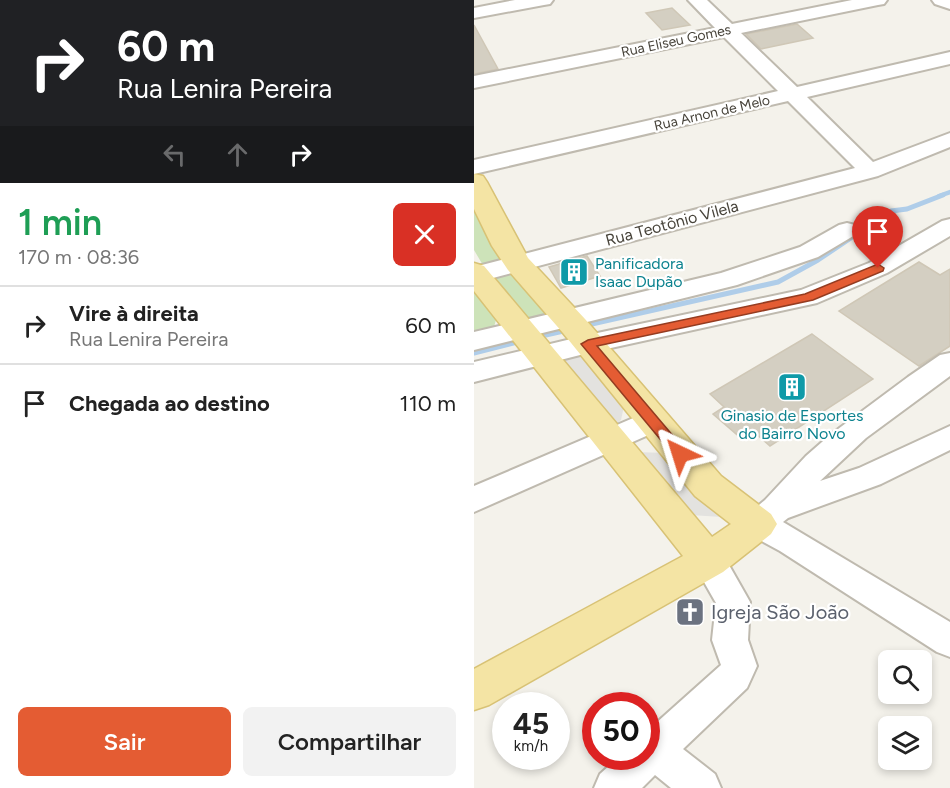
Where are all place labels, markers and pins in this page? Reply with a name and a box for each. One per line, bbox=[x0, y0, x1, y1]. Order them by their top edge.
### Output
pin bbox=[852, 206, 903, 268]
place label: Panificadora Isaac Dupão bbox=[595, 254, 684, 291]
building icon: Panificadora Isaac Dupão bbox=[558, 256, 590, 288]
building icon: Ginasio de Esportes do Bairro Novo bbox=[776, 371, 808, 403]
place label: Ginasio de Esportes do Bairro Novo bbox=[721, 406, 863, 443]
church icon: Igreja São João bbox=[674, 596, 706, 628]
place label: Igreja São João bbox=[711, 600, 849, 624]

